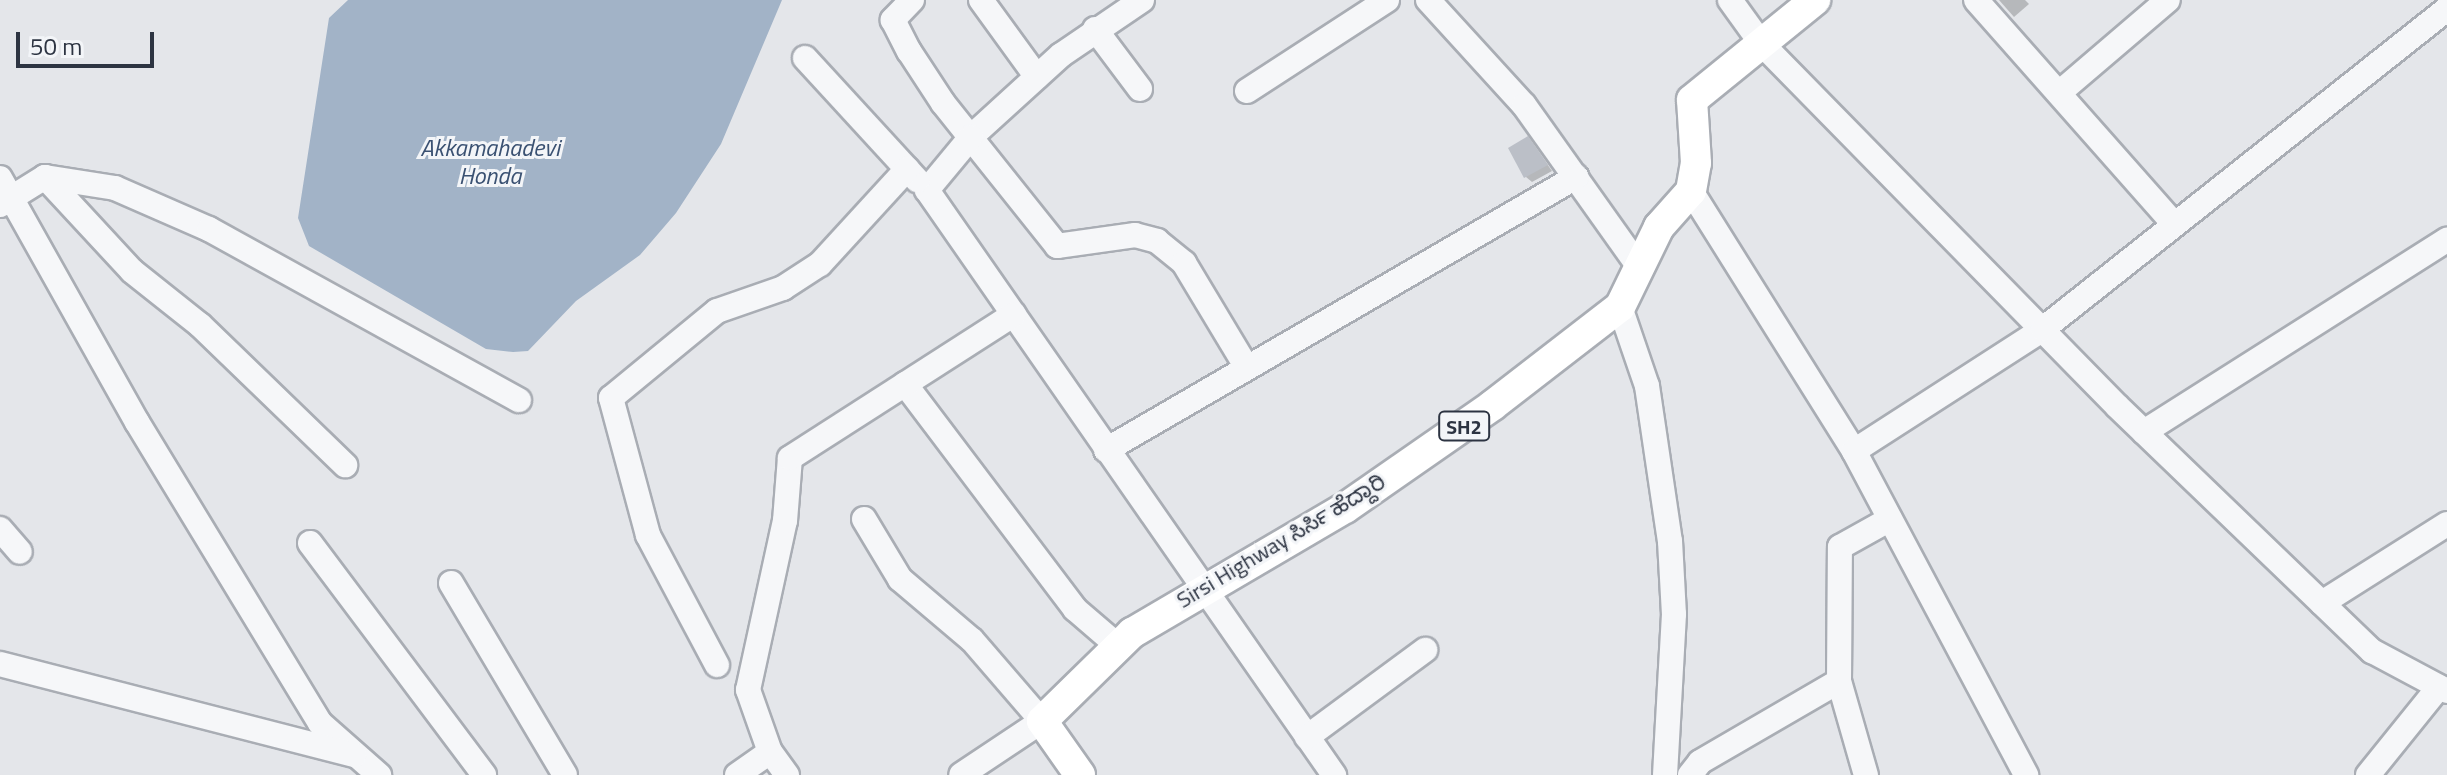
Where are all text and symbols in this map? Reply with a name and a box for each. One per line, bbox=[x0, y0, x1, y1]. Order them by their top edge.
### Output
scale bar bbox=[20, 16, 158, 66]
text: 50 m bbox=[30, 28, 82, 64]
water label: Akkamahadevi Honda bbox=[420, 134, 560, 190]
road number: SH2 bbox=[1438, 410, 1490, 442]
street label: Sirsi Highway ಸಿರ್ಸಿ ಹೆದ್ದಾರಿ bbox=[1172, 468, 1390, 614]

